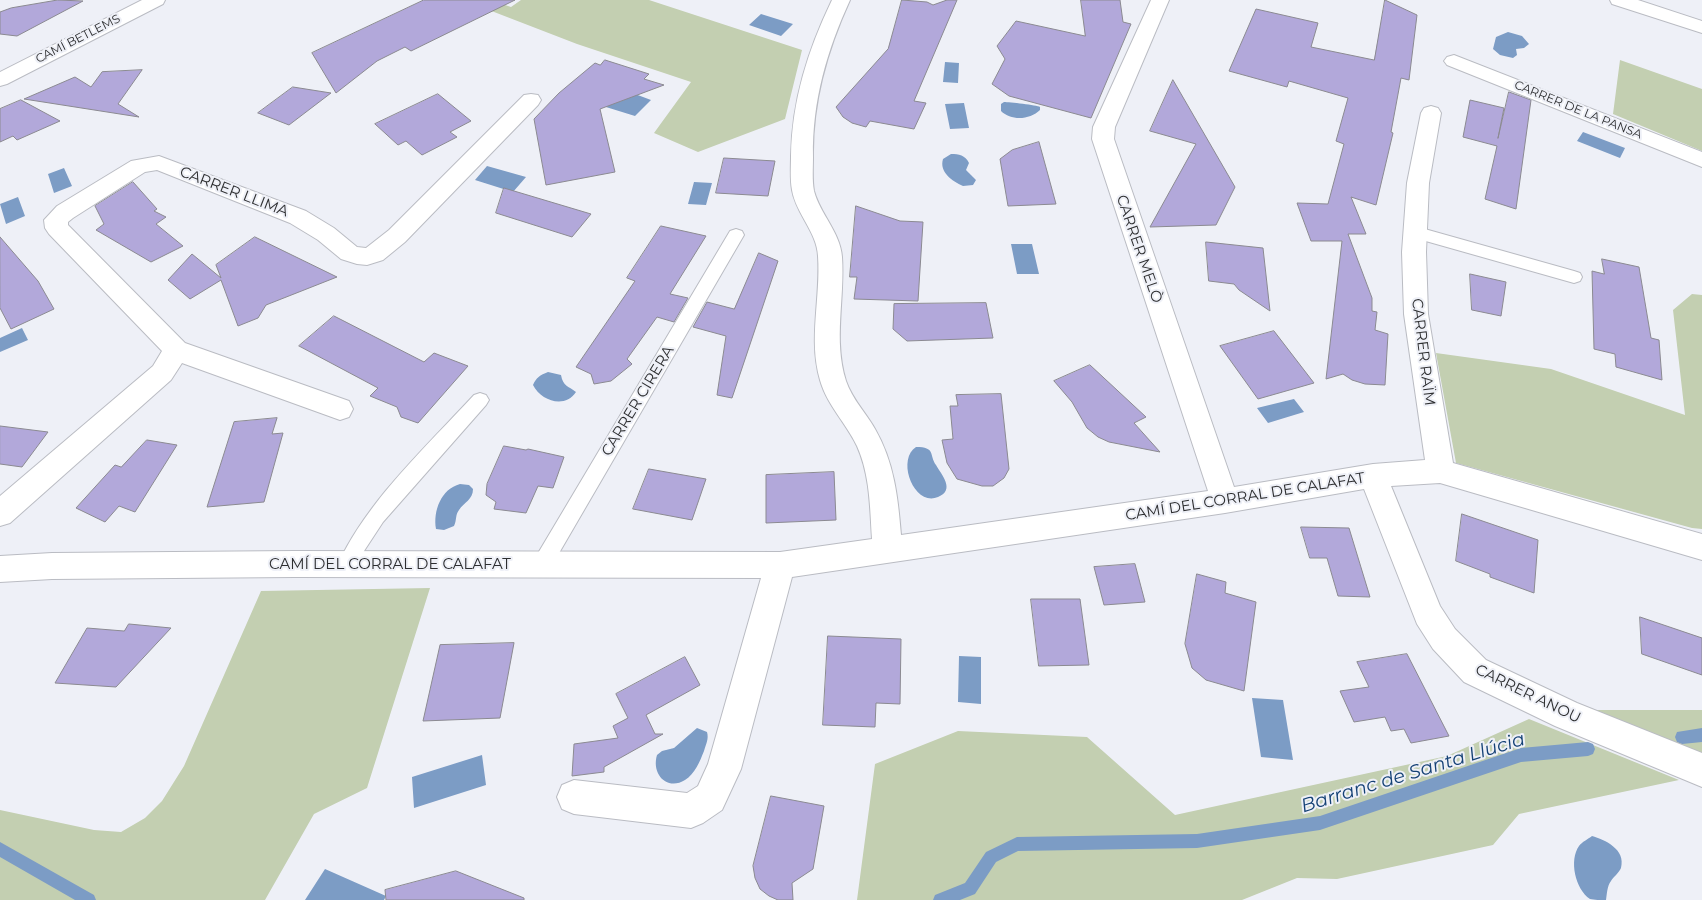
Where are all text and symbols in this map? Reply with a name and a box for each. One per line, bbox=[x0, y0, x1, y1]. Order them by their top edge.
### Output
street label: CAMÍ BETLEMS bbox=[33, 11, 123, 67]
street label: CARRER DE LA PANSA bbox=[1512, 78, 1644, 142]
street label: CARRER LLIMA bbox=[177, 163, 291, 221]
street label: CARRER MELÒ bbox=[1112, 193, 1166, 305]
street label: CARRER RAÏM bbox=[1407, 297, 1439, 407]
street label: CARRER CIRERA bbox=[598, 343, 678, 459]
street label: CAMÍ DEL CORRAL DE CALAFAT bbox=[1124, 469, 1366, 525]
street label: CAMÍ DEL CORRAL DE CALAFAT bbox=[269, 556, 511, 574]
street label: CARRER ANOU bbox=[1472, 661, 1584, 727]
water label: Barranc de Santa Llúcia bbox=[1298, 728, 1528, 818]

